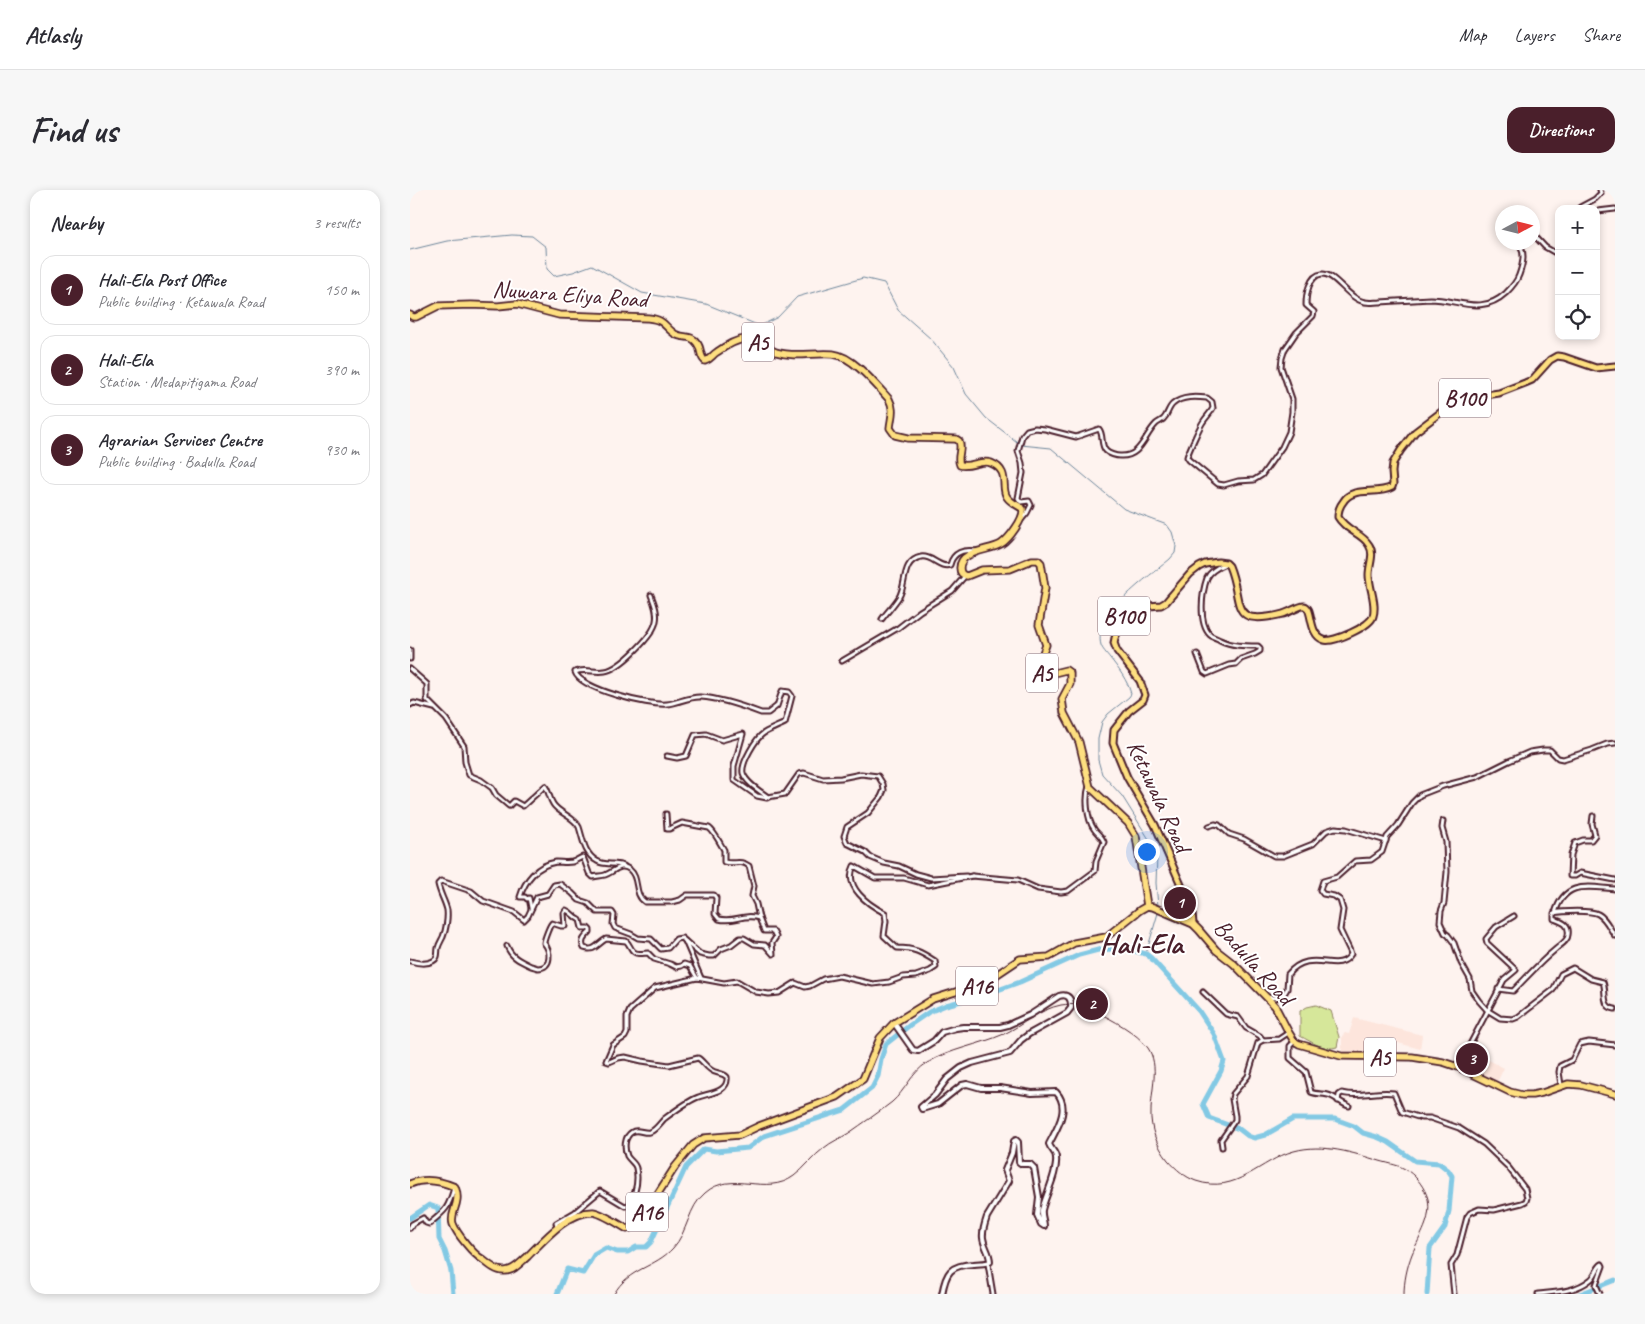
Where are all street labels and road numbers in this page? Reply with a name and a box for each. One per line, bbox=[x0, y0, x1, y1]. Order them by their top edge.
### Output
street label: Nuwara Eliya Road bbox=[491, 274, 652, 315]
road number: A5 bbox=[742, 322, 774, 362]
road number: B100 bbox=[1439, 378, 1491, 418]
road number: B100 bbox=[1098, 596, 1150, 636]
road number: A5 bbox=[1026, 653, 1058, 692]
street label: Ketawala Road bbox=[1120, 736, 1199, 860]
street label: Badulla Road bbox=[1208, 913, 1303, 1014]
road number: A16 bbox=[956, 966, 998, 1006]
road number: A5 bbox=[1364, 1038, 1396, 1076]
road number: A16 bbox=[626, 1192, 668, 1232]

